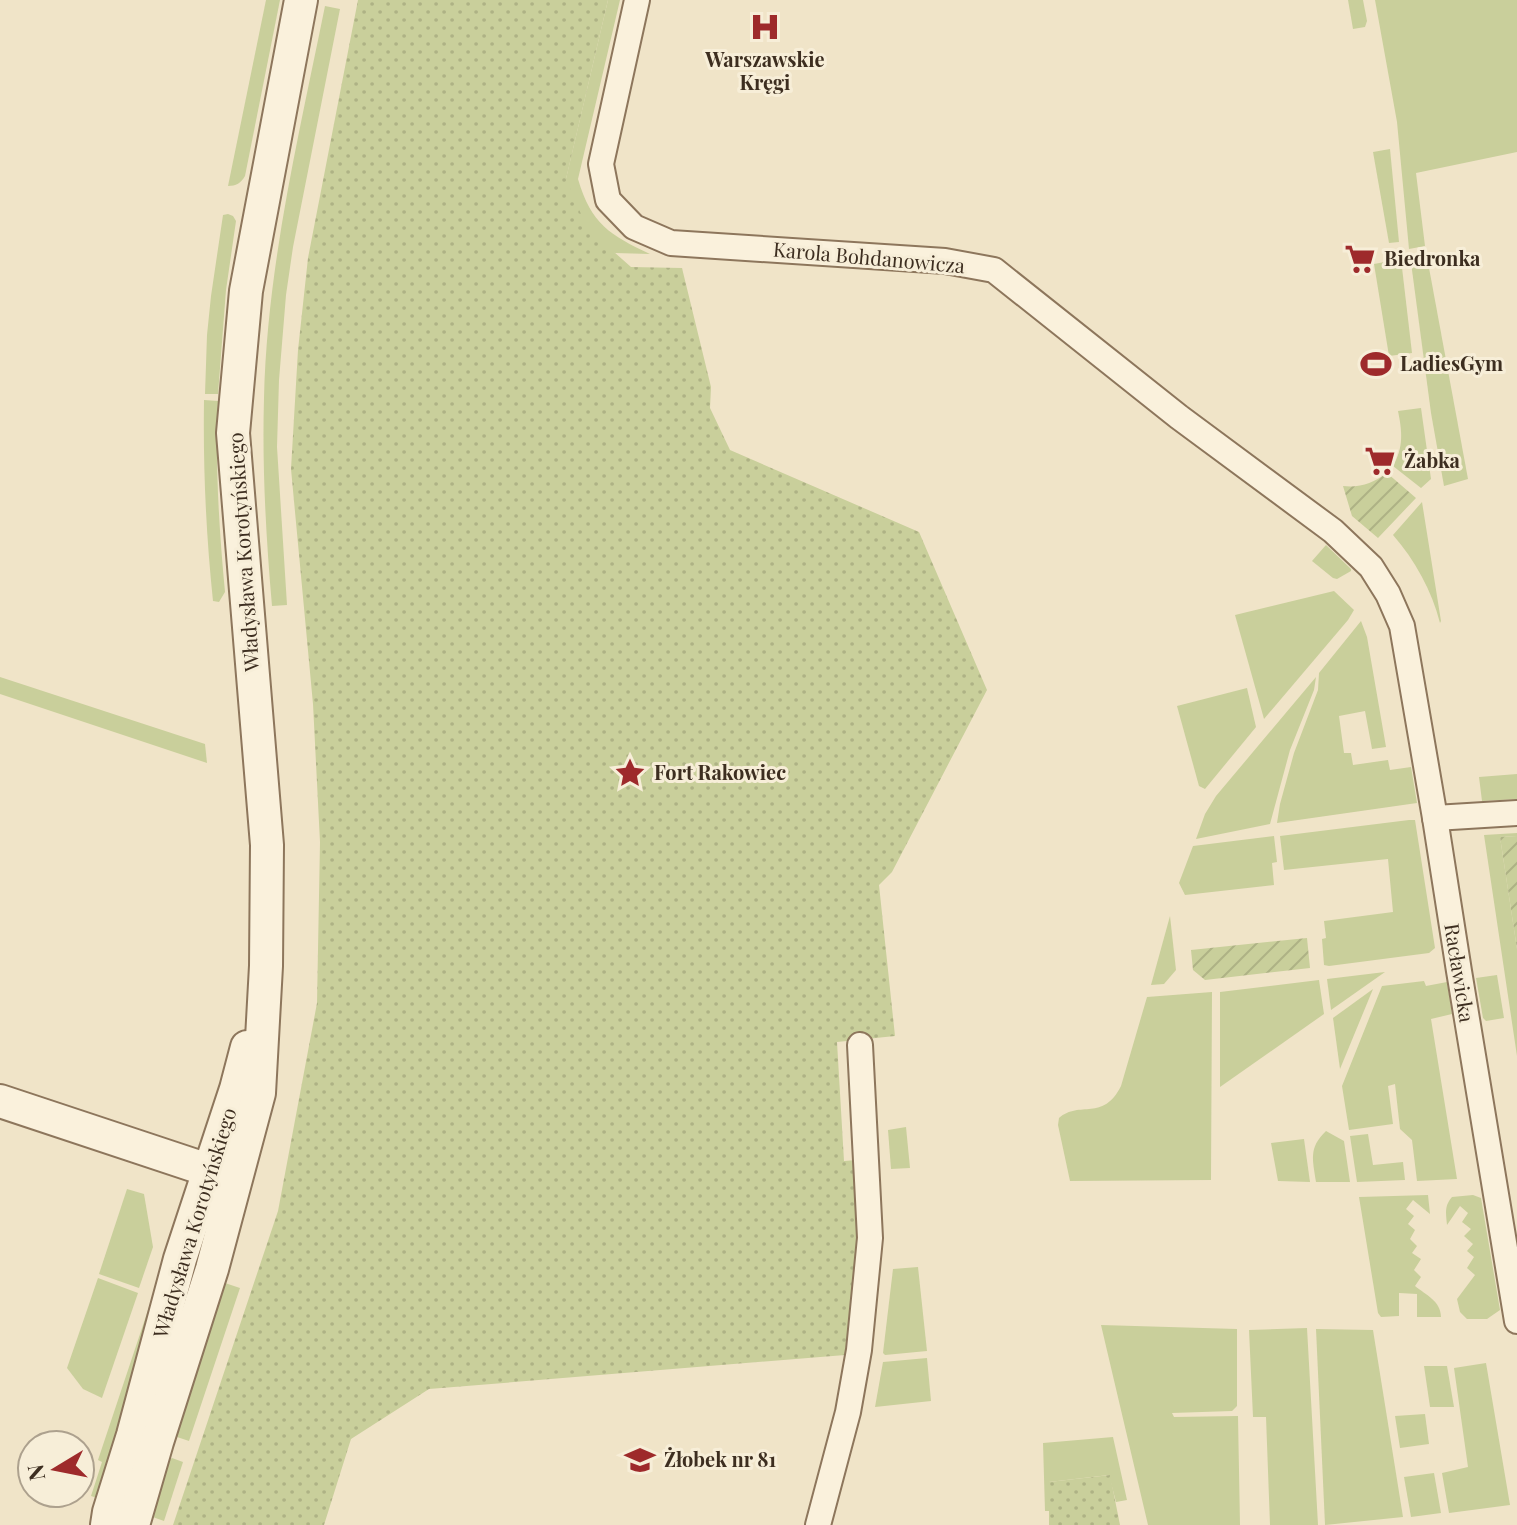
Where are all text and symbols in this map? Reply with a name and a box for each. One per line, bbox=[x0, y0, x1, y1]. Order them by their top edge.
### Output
hospital icon: Warszawskie Kręgi bbox=[748, 10, 782, 44]
place label: Warszawskie Kręgi bbox=[704, 45, 825, 95]
street label: Karola Bohdanowicza bbox=[772, 235, 966, 278]
supermarket icon: Biedronka bbox=[1343, 242, 1377, 276]
place label: Biedronka bbox=[1384, 244, 1481, 271]
sports icon: LadiesGym bbox=[1359, 347, 1393, 381]
place label: LadiesGym bbox=[1400, 349, 1503, 376]
street label: Władysława Korotyńskiego bbox=[221, 432, 264, 674]
supermarket icon: Żabka bbox=[1363, 444, 1397, 478]
place label: Żabka bbox=[1404, 446, 1461, 473]
place icon: Fort Rakowiec bbox=[613, 756, 647, 790]
place label: Fort Rakowiec bbox=[654, 758, 786, 785]
street label: Racławicka bbox=[1439, 921, 1482, 1024]
street label: Władysława Korotyńskiego bbox=[145, 1104, 242, 1342]
north arrow bbox=[16, 1429, 96, 1509]
school or university icon: Żłobek nr 81 bbox=[623, 1443, 657, 1477]
place label: Żłobek nr 81 bbox=[664, 1445, 777, 1472]
text: N bbox=[19, 1462, 51, 1483]

